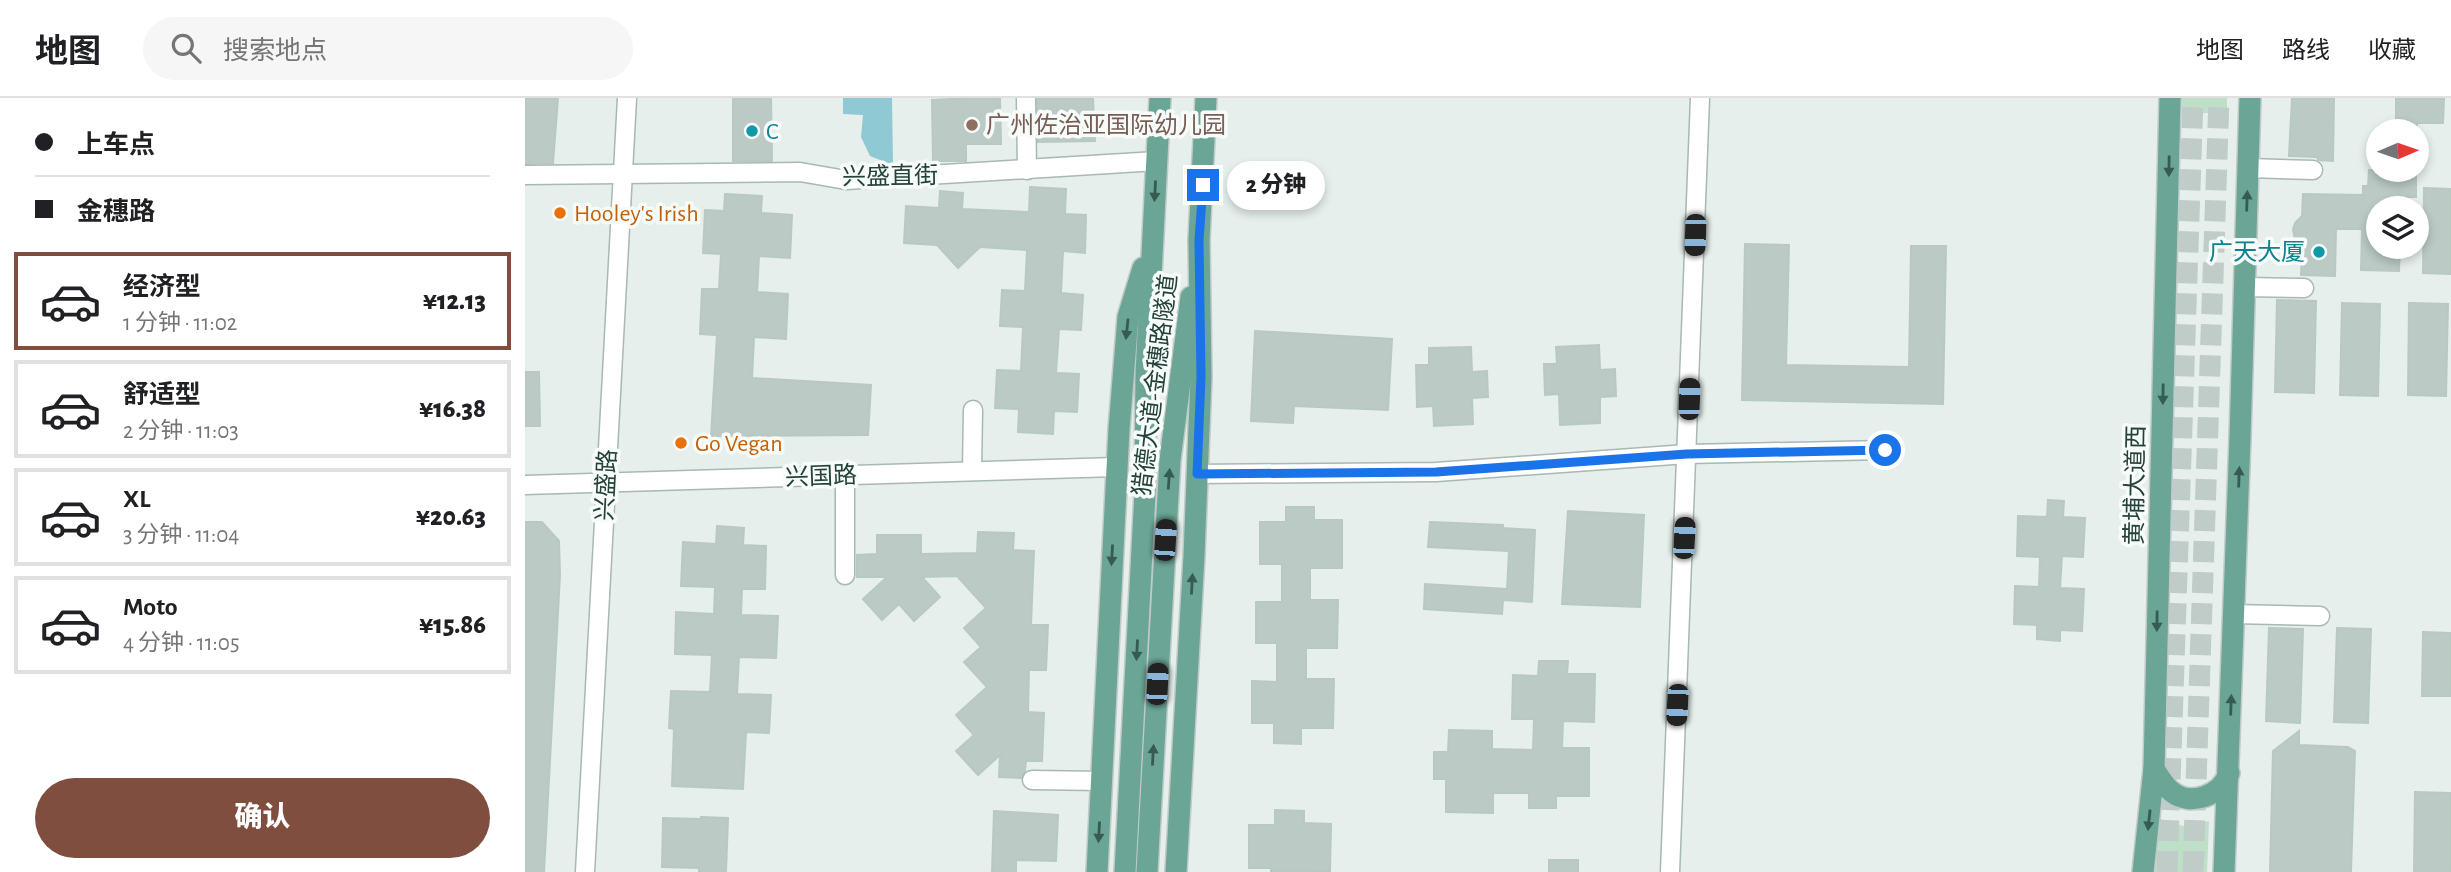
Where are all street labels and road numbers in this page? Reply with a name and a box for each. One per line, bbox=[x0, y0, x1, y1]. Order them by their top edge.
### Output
street label: 兴盛直街 bbox=[842, 162, 938, 190]
street label: 猎德大道-金穗路隧道 bbox=[1128, 273, 1182, 497]
street label: 黄埔大道西 bbox=[2121, 425, 2149, 545]
street label: 兴盛路 bbox=[591, 448, 621, 522]
street label: 兴国路 bbox=[785, 462, 857, 490]

